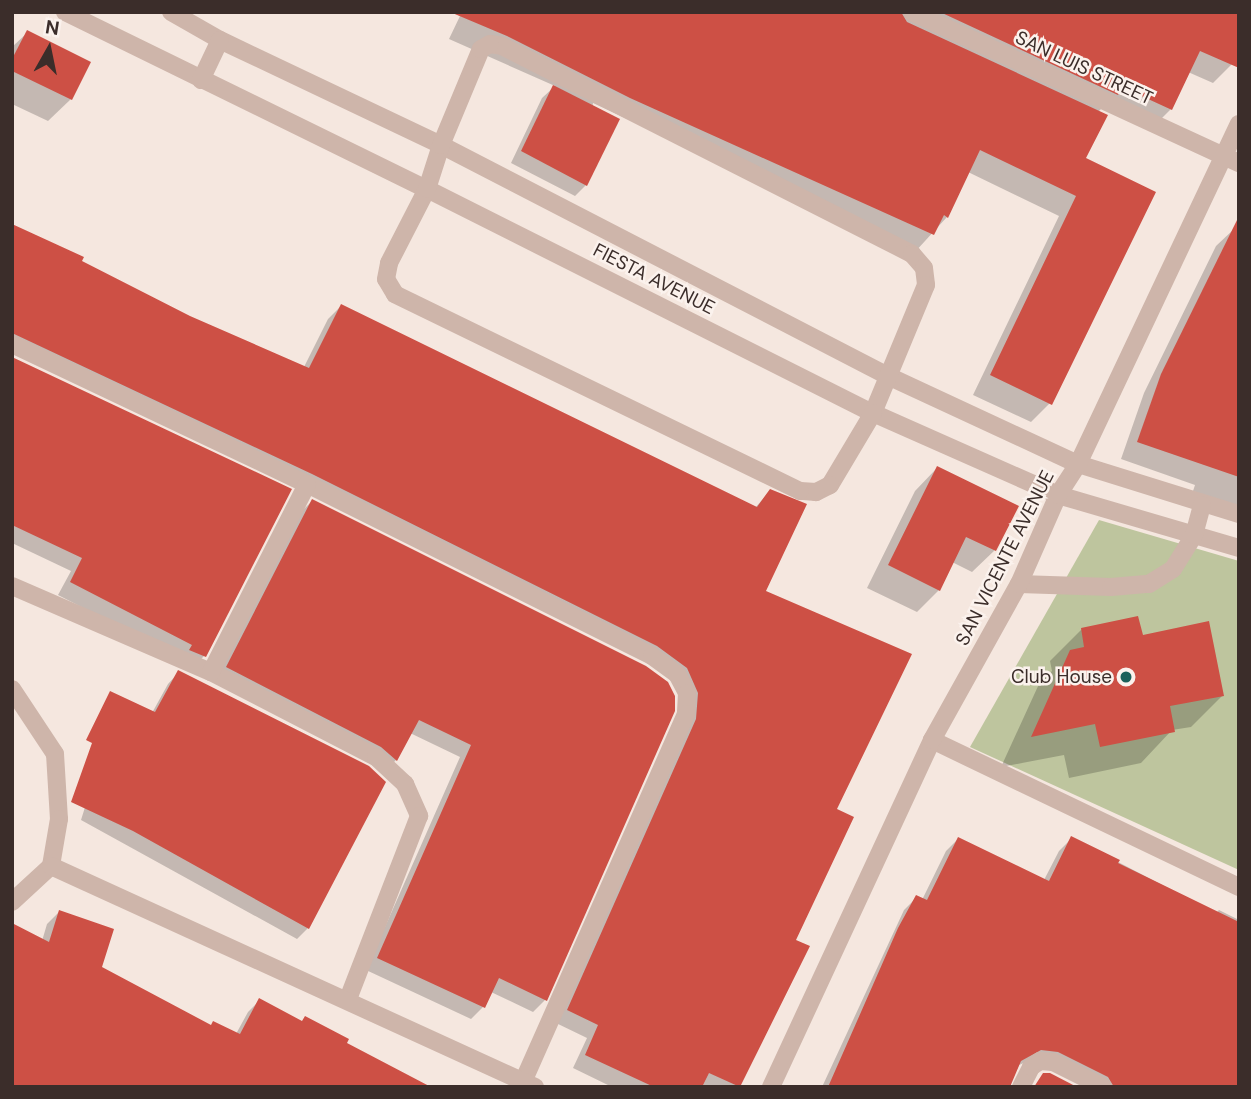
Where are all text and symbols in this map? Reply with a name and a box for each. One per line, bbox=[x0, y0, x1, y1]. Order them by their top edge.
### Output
north arrow bbox=[14, 14, 84, 84]
text: N bbox=[44, 14, 61, 41]
street label: SAN LUIS STREET bbox=[1012, 26, 1156, 110]
street label: FIESTA AVENUE bbox=[589, 239, 719, 319]
street label: SAN VICENTE AVENUE bbox=[951, 467, 1059, 649]
place label: Club House bbox=[1011, 666, 1112, 688]
marker: Club House bbox=[1118, 669, 1134, 685]

